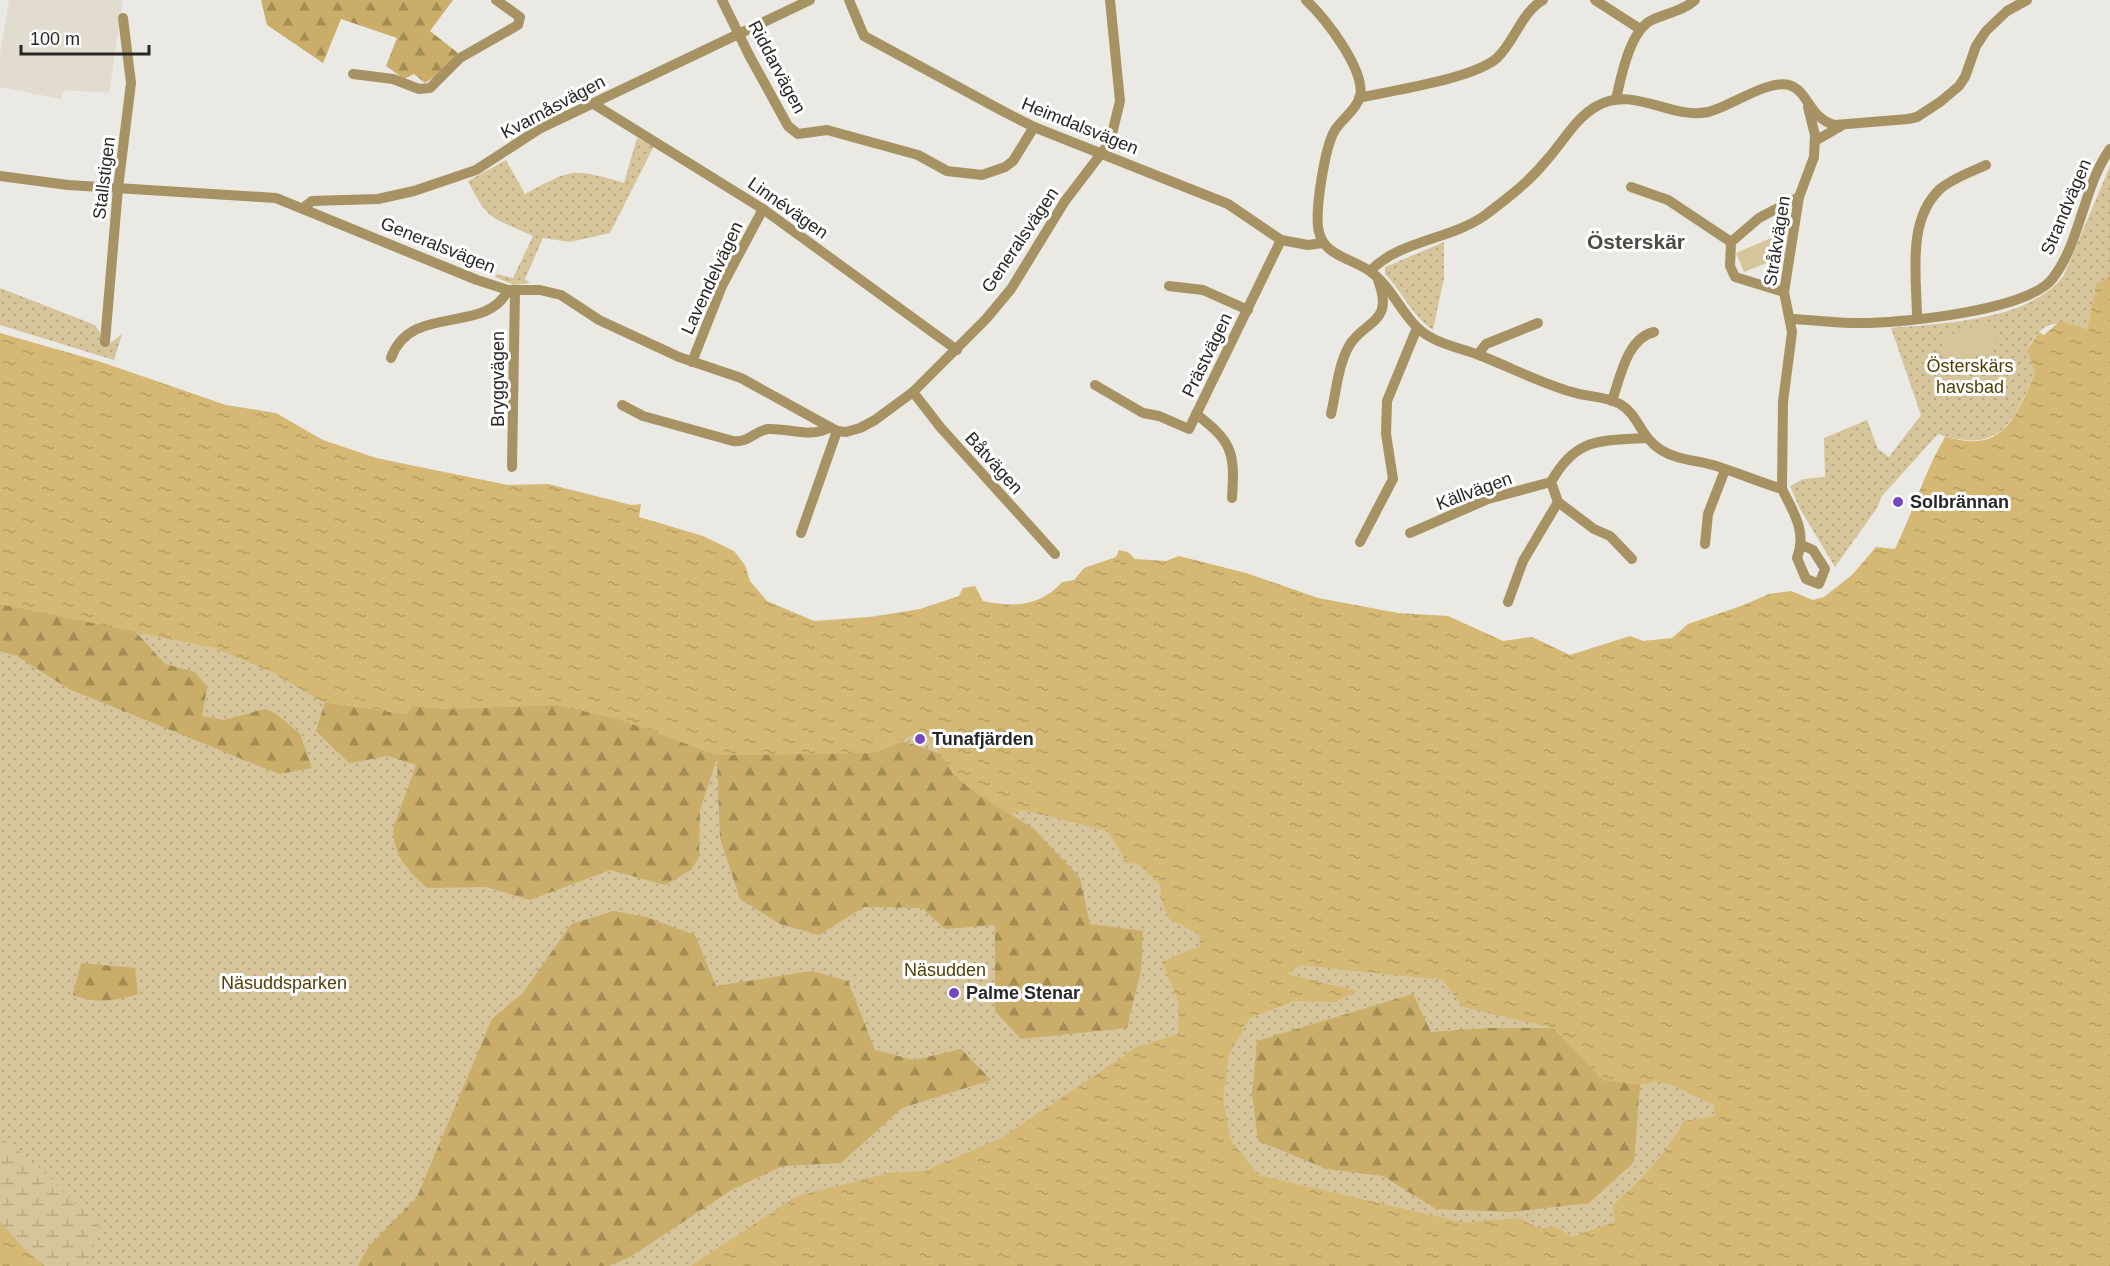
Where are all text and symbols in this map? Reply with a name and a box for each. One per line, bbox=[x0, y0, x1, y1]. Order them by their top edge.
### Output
street label: Riddarvägen bbox=[744, 17, 810, 117]
scale bar bbox=[21, 18, 148, 56]
text: 100 m bbox=[30, 29, 80, 49]
street label: Kvarnåsvägen bbox=[498, 71, 608, 143]
street label: Heimdalsvägen bbox=[1019, 93, 1141, 159]
street label: Stallstigen bbox=[89, 136, 119, 220]
street label: Strandvägen bbox=[2037, 156, 2095, 258]
street label: Linnévägen bbox=[744, 173, 832, 243]
street label: Generalsvägen bbox=[978, 184, 1062, 296]
street label: Stråkvägen bbox=[1760, 194, 1794, 288]
street label: Generalsvägen bbox=[378, 213, 498, 277]
street label: Lavendelvägen bbox=[677, 218, 747, 338]
district label: Österskär bbox=[1587, 230, 1685, 253]
street label: Prästvägen bbox=[1178, 310, 1236, 400]
street label: Bryggvägen bbox=[488, 331, 508, 427]
park label: Österskärs havsbad bbox=[1926, 356, 2014, 397]
street label: Båtvägen bbox=[961, 428, 1027, 498]
street label: Källvägen bbox=[1433, 468, 1515, 514]
place label: Solbrännan bbox=[1910, 492, 2009, 512]
marker: Solbrännan bbox=[1891, 495, 1905, 509]
place label: Tunafjärden bbox=[932, 729, 1034, 749]
marker: Tunafjärden bbox=[913, 732, 927, 746]
park label: Näsudden bbox=[904, 960, 986, 980]
park label: Näsuddsparken bbox=[221, 973, 347, 993]
place label: Palme Stenar bbox=[966, 983, 1080, 1003]
marker: Palme Stenar bbox=[947, 986, 961, 1000]

